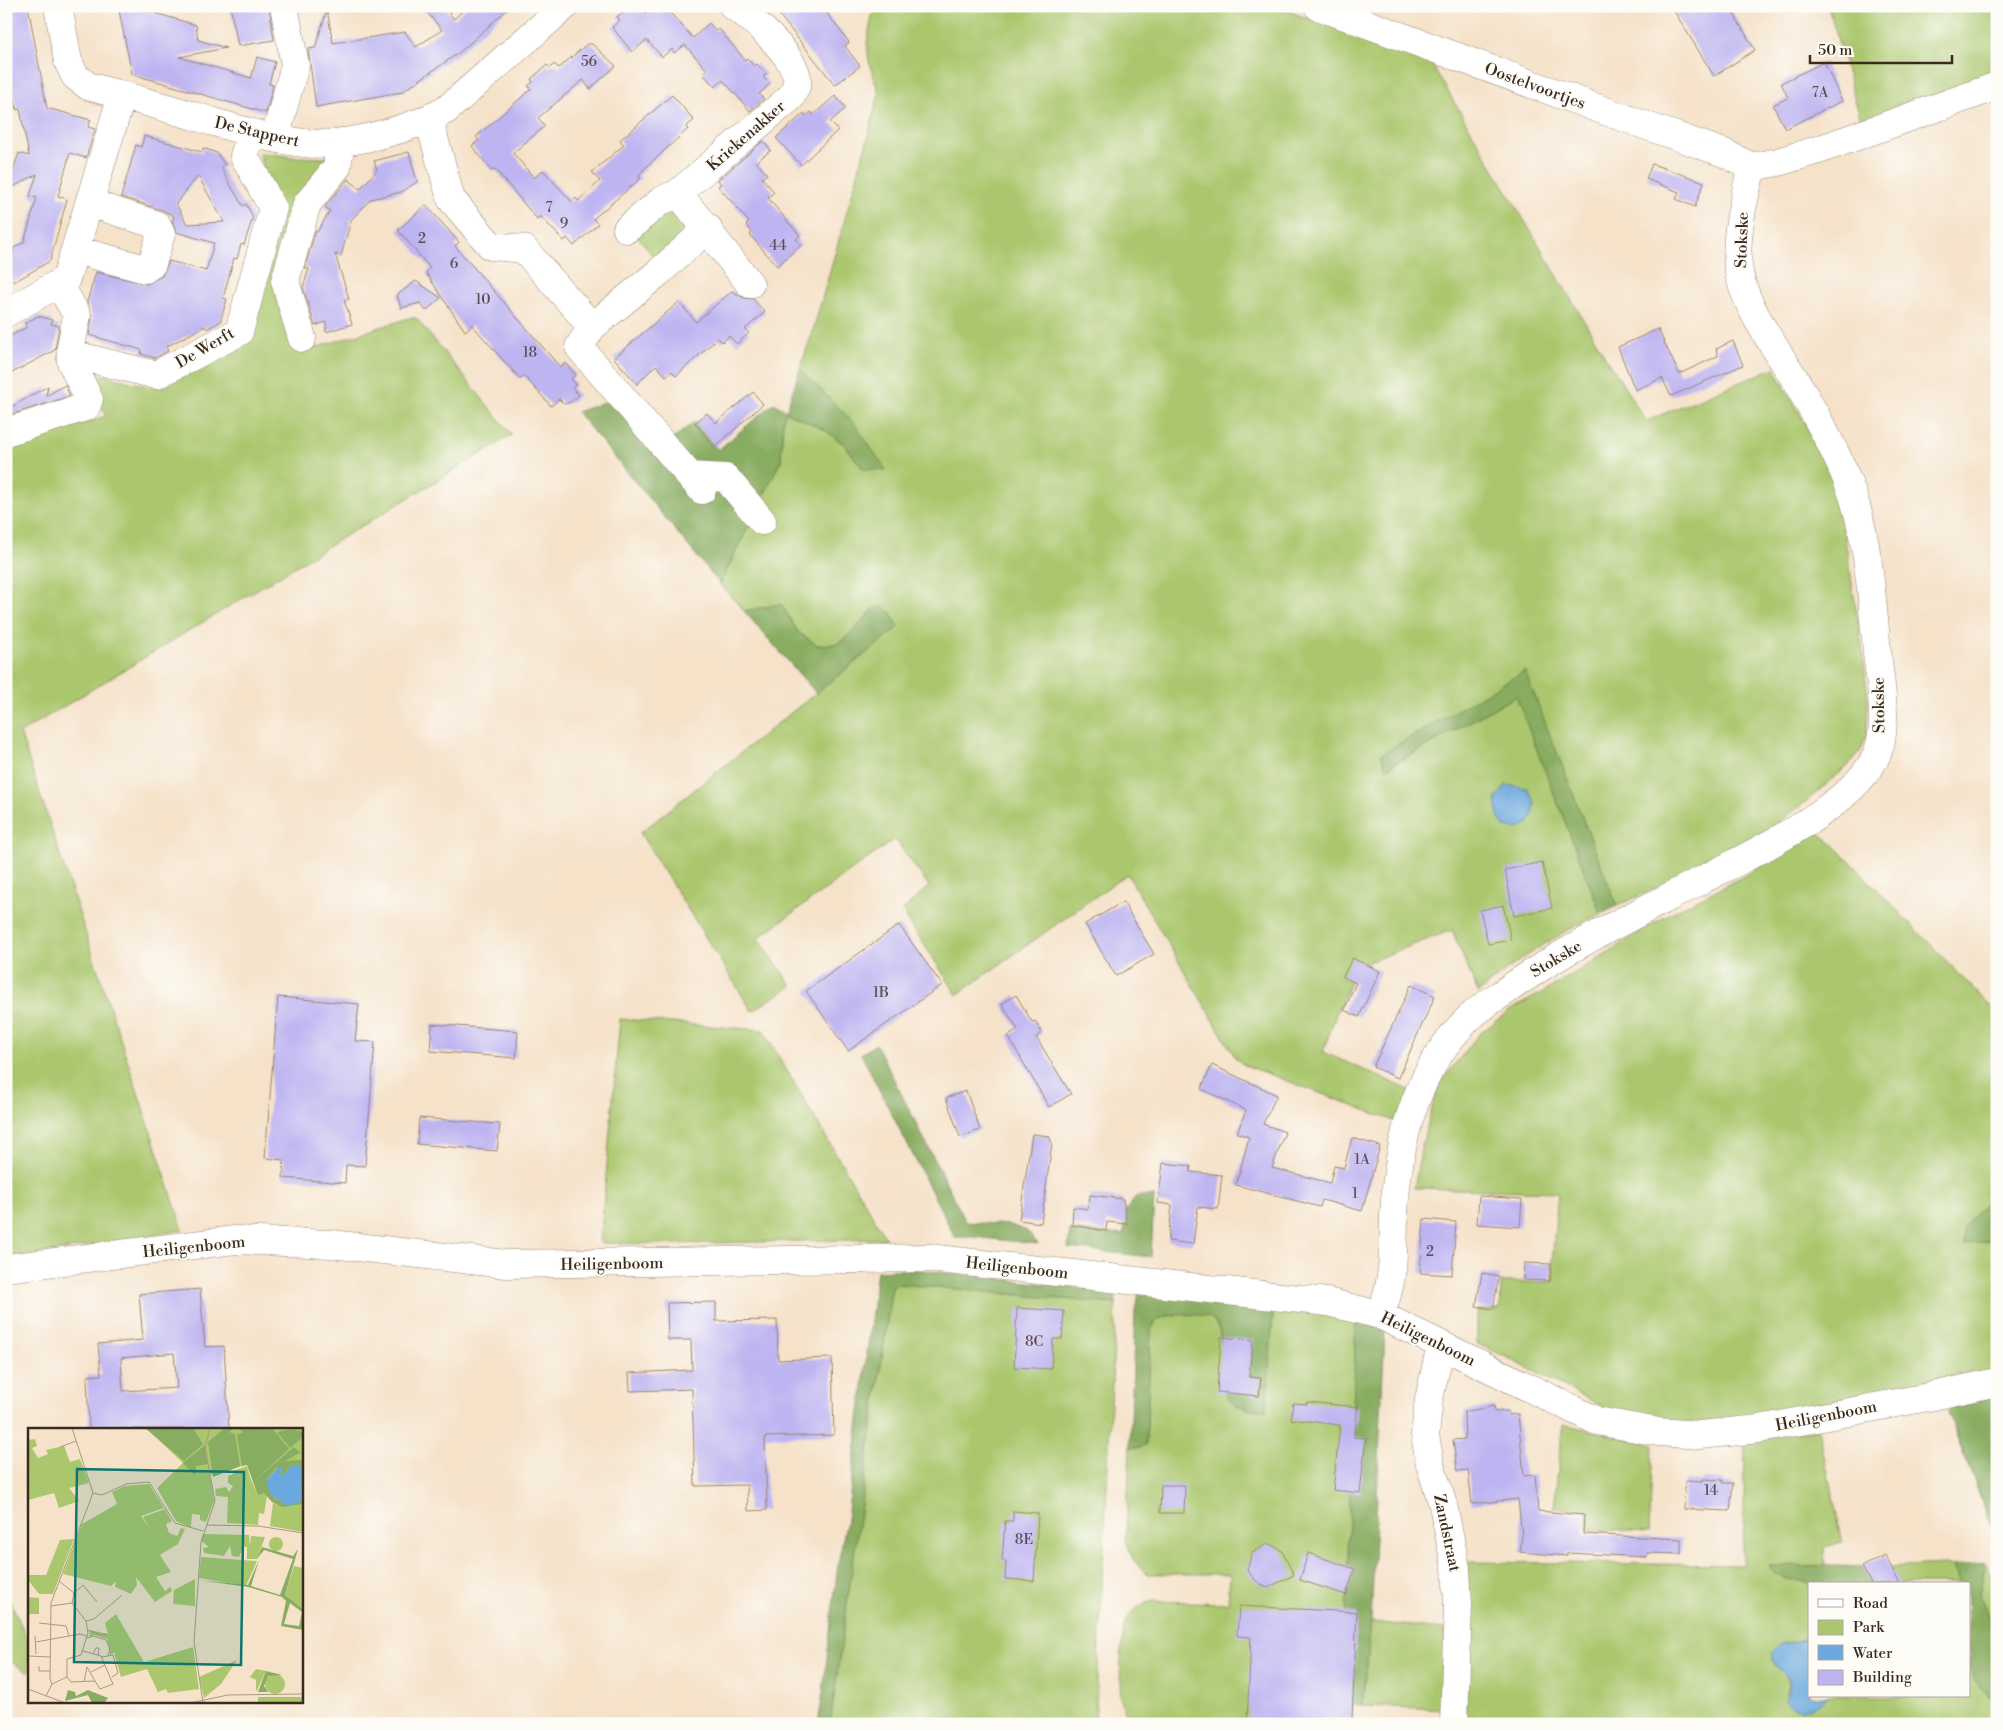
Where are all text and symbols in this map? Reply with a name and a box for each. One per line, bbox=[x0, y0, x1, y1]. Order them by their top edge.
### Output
scale bar bbox=[1810, 32, 1953, 64]
text: 50 m bbox=[1818, 41, 1852, 60]
house number: 56 bbox=[581, 53, 598, 71]
street label: Oostelvoortjes bbox=[1482, 58, 1588, 114]
house number: 7A bbox=[1812, 84, 1829, 102]
street label: Kriekenakker bbox=[703, 96, 790, 176]
street label: De Stappert bbox=[213, 113, 302, 152]
house number: 7 bbox=[545, 199, 553, 217]
street label: Stokske bbox=[1731, 212, 1753, 268]
house number: 9 bbox=[560, 215, 568, 233]
house number: 2 bbox=[418, 230, 426, 248]
house number: 44 bbox=[770, 237, 786, 255]
house number: 6 bbox=[450, 255, 459, 273]
house number: 10 bbox=[476, 291, 490, 309]
street label: De Werft bbox=[172, 323, 238, 373]
house number: 18 bbox=[523, 344, 537, 362]
street label: Stokske bbox=[1869, 677, 1889, 733]
street label: Stokske bbox=[1527, 936, 1585, 982]
house number: 1B bbox=[873, 984, 889, 1002]
house number: 1A bbox=[1354, 1151, 1370, 1169]
house number: 1 bbox=[1352, 1185, 1358, 1203]
street label: Heiligenboom bbox=[142, 1232, 246, 1262]
house number: 2 bbox=[1426, 1243, 1434, 1261]
street label: Heiligenboom bbox=[560, 1253, 664, 1275]
street label: Heiligenboom bbox=[965, 1253, 1069, 1283]
street label: Heiligenboom bbox=[1377, 1307, 1479, 1371]
house number: 8C bbox=[1025, 1333, 1043, 1351]
street label: Heiligenboom bbox=[1774, 1396, 1878, 1436]
inset map bbox=[28, 1428, 302, 1702]
house number: 14 bbox=[1704, 1482, 1718, 1500]
street label: Zandstraat bbox=[1429, 1492, 1465, 1574]
house number: 8E bbox=[1015, 1531, 1033, 1549]
legend bbox=[1808, 1582, 1970, 1698]
text: Road bbox=[1853, 1594, 1888, 1613]
text: Park bbox=[1853, 1618, 1885, 1637]
text: Water bbox=[1852, 1644, 1893, 1663]
text: Building bbox=[1852, 1668, 1912, 1687]

